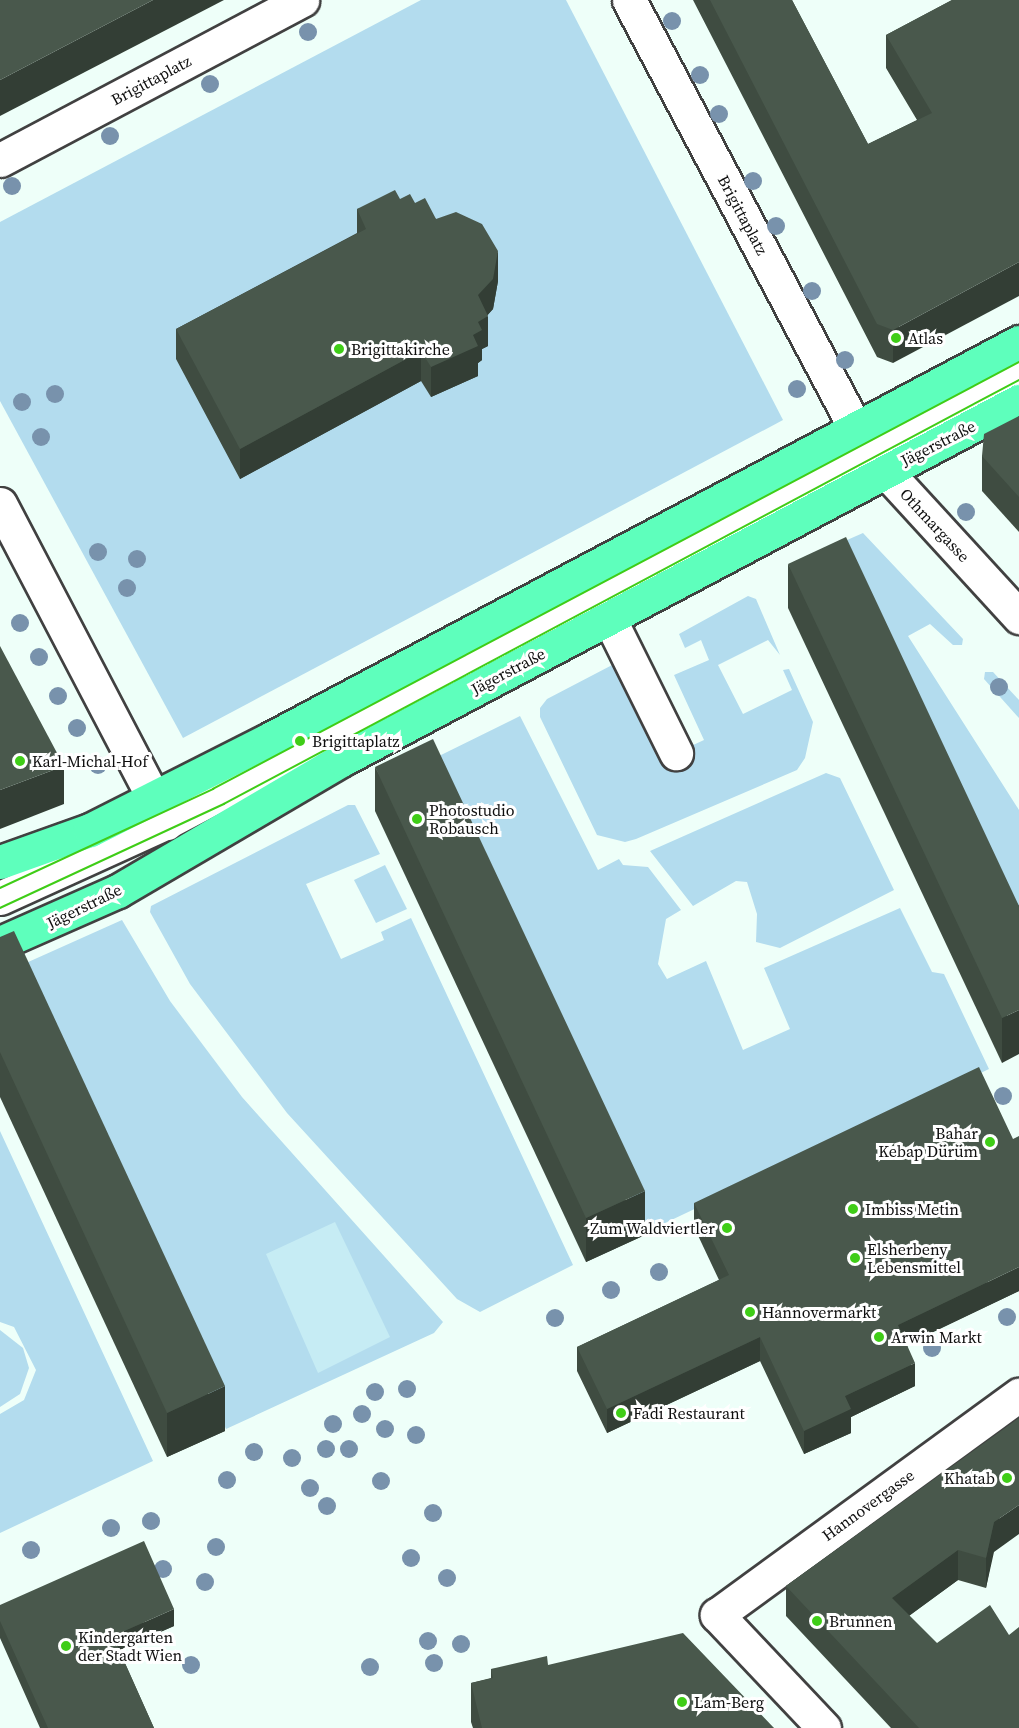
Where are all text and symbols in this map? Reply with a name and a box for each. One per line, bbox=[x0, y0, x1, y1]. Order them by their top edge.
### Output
street label: Brigittaplatz bbox=[108, 51, 194, 109]
street label: Brigittaplatz bbox=[714, 172, 772, 258]
place label: Atlas bbox=[908, 328, 943, 348]
marker: Atlas bbox=[889, 331, 903, 345]
place label: Brigittakirche bbox=[351, 339, 450, 359]
marker: Brigittakirche bbox=[332, 342, 346, 356]
street label: Jägerstraße bbox=[898, 416, 978, 470]
street label: Othmargasse bbox=[896, 484, 974, 566]
street label: Jägerstraße bbox=[468, 644, 548, 698]
place label: Brigittaplatz bbox=[312, 731, 399, 751]
marker: Brigittaplatz bbox=[293, 734, 307, 748]
place label: Karl-Michal-Hof bbox=[32, 751, 148, 771]
marker: Karl-Michal-Hof bbox=[13, 754, 27, 768]
place label: Photostudio Robausch bbox=[429, 800, 515, 838]
marker: Photostudio Robausch bbox=[410, 812, 424, 826]
street label: Jägerstraße bbox=[43, 880, 125, 932]
place label: Bahar Kebap Dürüm bbox=[878, 1123, 978, 1161]
marker: Bahar Kebap Dürüm bbox=[983, 1135, 997, 1149]
place label: Imbiss Metin bbox=[865, 1199, 959, 1219]
marker: Imbiss Metin bbox=[846, 1202, 860, 1216]
place label: Zum Waldviertler bbox=[590, 1218, 715, 1238]
marker: Zum Waldviertler bbox=[720, 1221, 734, 1235]
place label: Elsherbeny Lebensmittel bbox=[867, 1239, 961, 1277]
marker: Elsherbeny Lebensmittel bbox=[848, 1251, 862, 1265]
place label: Hannovermarkt bbox=[762, 1302, 876, 1322]
marker: Hannovermarkt bbox=[743, 1305, 757, 1319]
place label: Arwin Markt bbox=[891, 1327, 982, 1347]
marker: Arwin Markt bbox=[872, 1330, 886, 1344]
place label: Fadi Restaurant bbox=[633, 1403, 745, 1423]
marker: Fadi Restaurant bbox=[614, 1406, 628, 1420]
street label: Hannovergasse bbox=[818, 1465, 918, 1545]
place label: Khatab bbox=[944, 1468, 995, 1488]
marker: Khatab bbox=[1000, 1471, 1014, 1485]
place label: Brunnen bbox=[829, 1611, 892, 1631]
marker: Brunnen bbox=[810, 1614, 824, 1628]
place label: Kindergarten der Stadt Wien bbox=[78, 1627, 183, 1665]
marker: Kindergarten der Stadt Wien bbox=[59, 1639, 73, 1653]
place label: Lam-Berg bbox=[694, 1692, 764, 1712]
marker: Lam-Berg bbox=[675, 1695, 689, 1709]

